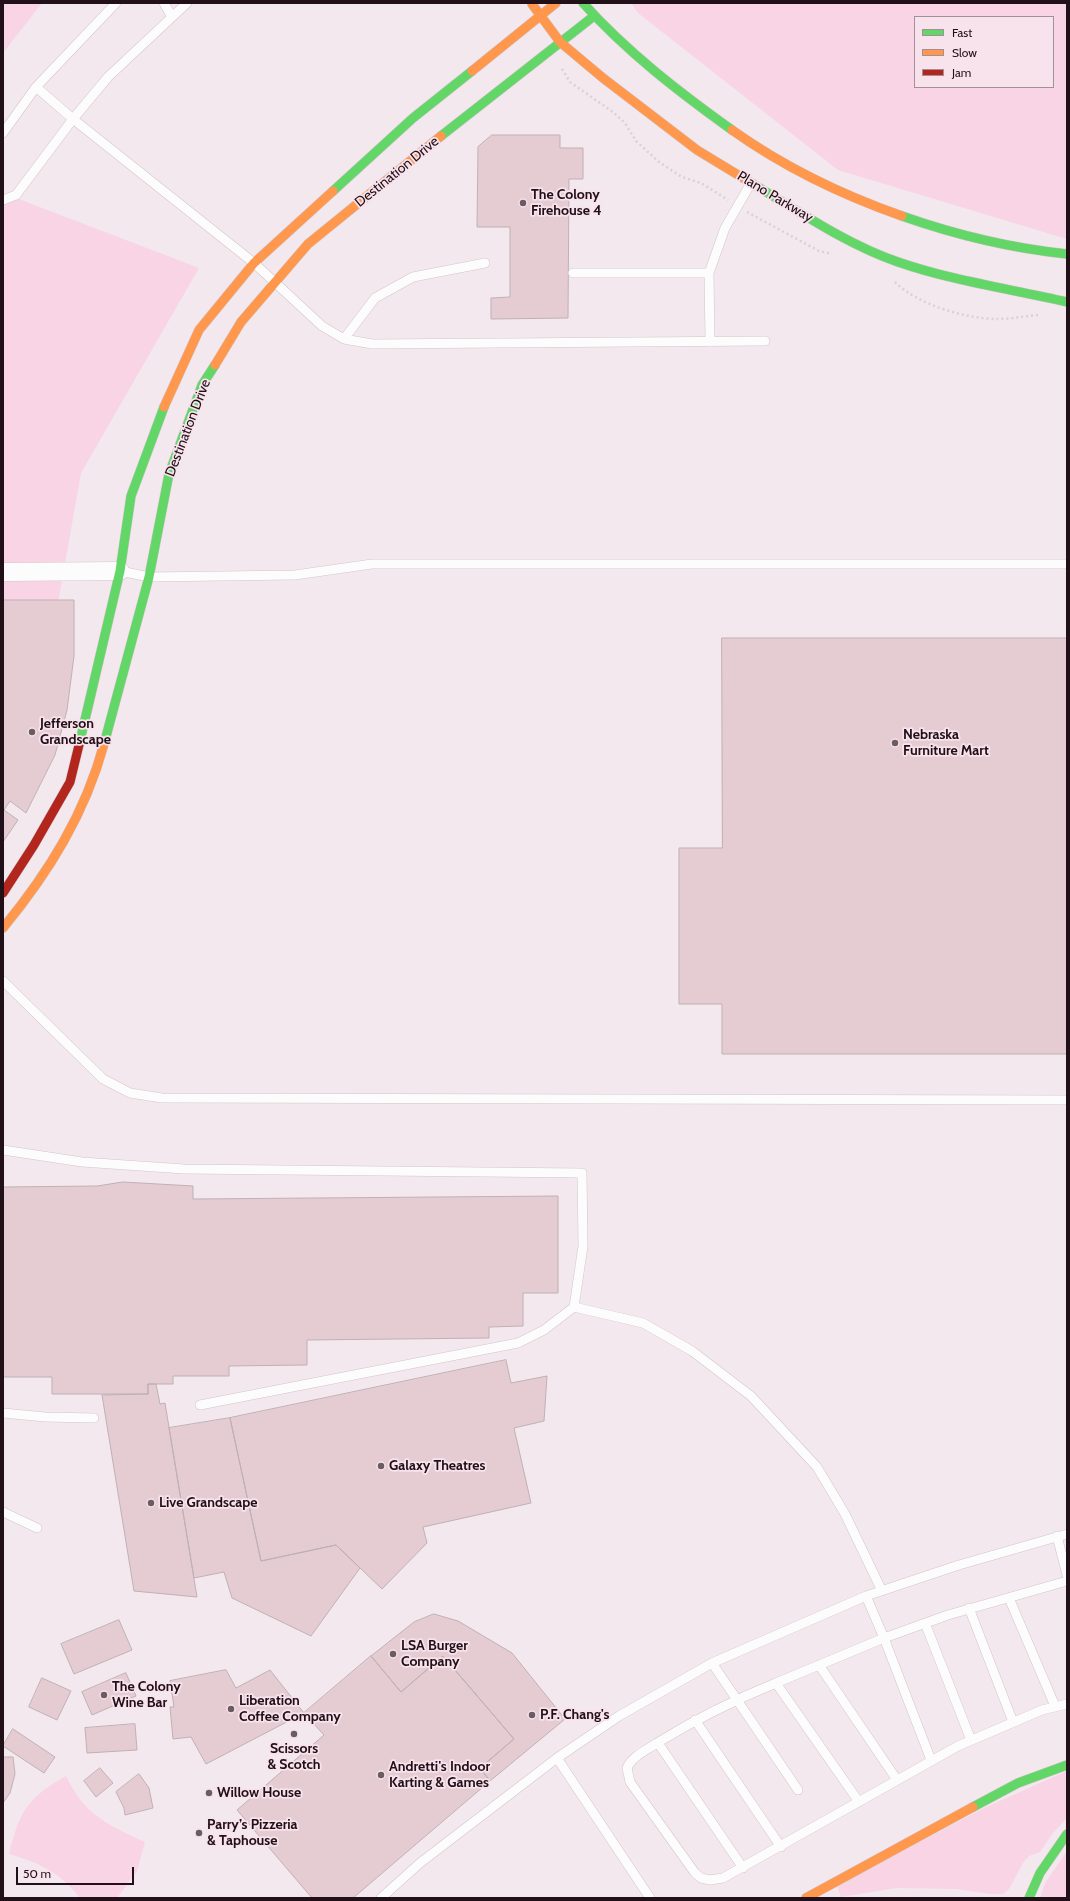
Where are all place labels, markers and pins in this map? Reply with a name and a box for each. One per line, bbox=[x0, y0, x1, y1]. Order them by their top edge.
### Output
place label: The Colony Firehouse 4 bbox=[531, 187, 602, 220]
marker: The Colony Firehouse 4 bbox=[518, 198, 528, 208]
place label: Jefferson Grandscape bbox=[40, 716, 111, 748]
marker: Jefferson Grandscape bbox=[27, 727, 37, 737]
place label: Nebraska Furniture Mart bbox=[903, 727, 989, 760]
marker: Nebraska Furniture Mart bbox=[890, 738, 900, 748]
place label: Galaxy Theatres bbox=[389, 1458, 485, 1474]
marker: Galaxy Theatres bbox=[376, 1461, 386, 1471]
place label: Live Grandscape bbox=[159, 1495, 257, 1511]
marker: Live Grandscape bbox=[146, 1498, 156, 1508]
place label: LSA Burger Company bbox=[401, 1638, 468, 1670]
marker: LSA Burger Company bbox=[388, 1649, 398, 1659]
place label: The Colony Wine Bar bbox=[112, 1679, 181, 1712]
marker: The Colony Wine Bar bbox=[99, 1690, 109, 1700]
place label: Liberation Coffee Company bbox=[239, 1693, 341, 1726]
marker: Liberation Coffee Company bbox=[226, 1704, 236, 1714]
place label: P.F. Chang's bbox=[540, 1707, 609, 1723]
marker: P.F. Chang's bbox=[527, 1710, 537, 1720]
marker: Scissors & Scotch bbox=[289, 1729, 299, 1739]
place label: Scissors & Scotch bbox=[267, 1741, 321, 1774]
place label: Andretti's Indoor Karting & Games bbox=[389, 1759, 490, 1792]
marker: Andretti's Indoor Karting & Games bbox=[376, 1770, 386, 1780]
place label: Willow House bbox=[217, 1785, 301, 1801]
marker: Willow House bbox=[204, 1788, 214, 1798]
place label: Parry’s Pizzeria & Taphouse bbox=[207, 1817, 298, 1850]
marker: Parry’s Pizzeria & Taphouse bbox=[194, 1828, 204, 1838]

